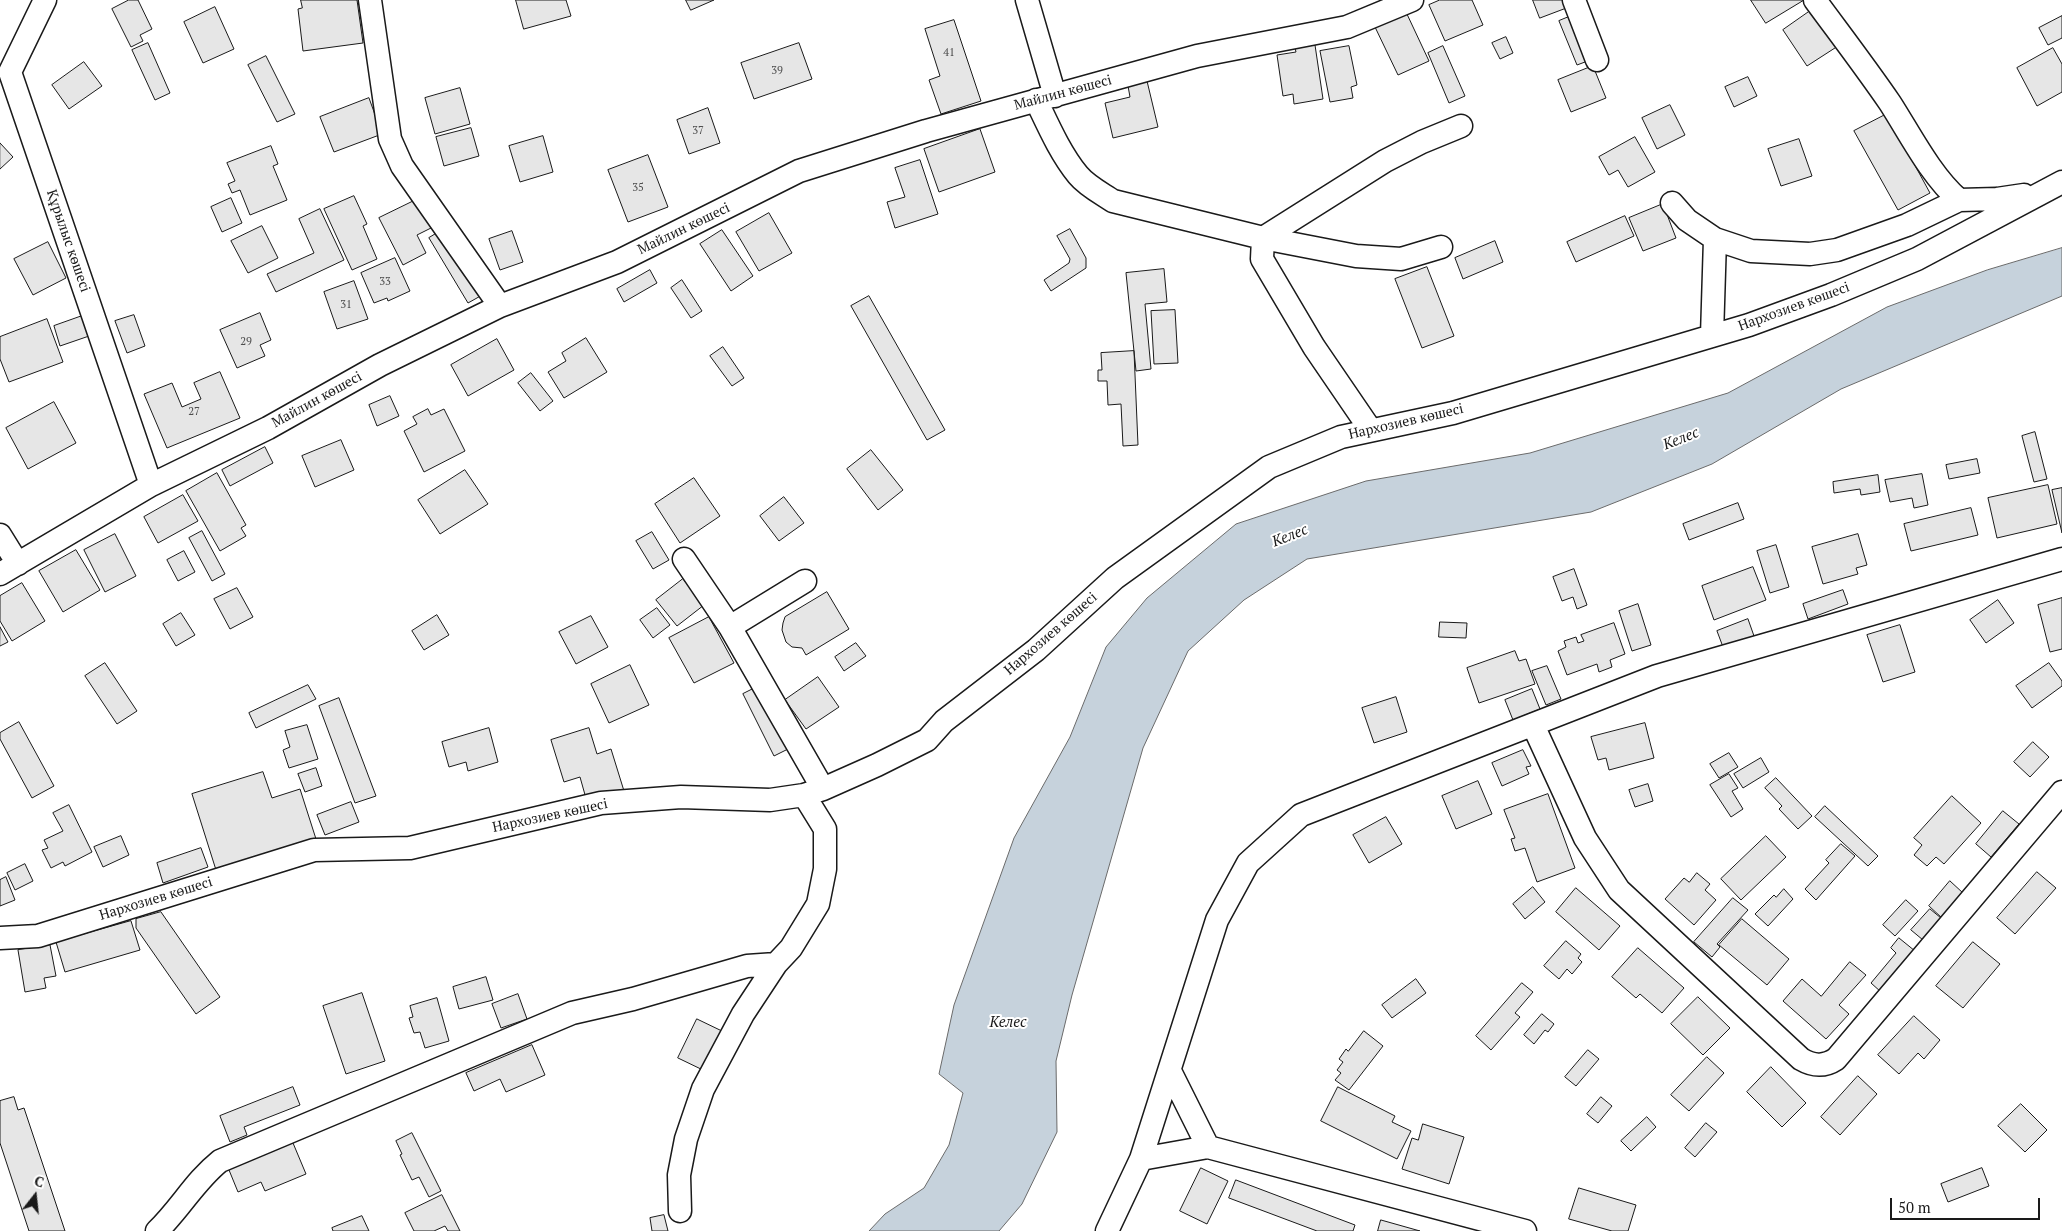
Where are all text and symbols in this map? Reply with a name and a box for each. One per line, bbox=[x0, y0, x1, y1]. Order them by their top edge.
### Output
house number: 41 bbox=[943, 46, 955, 60]
house number: 39 bbox=[771, 64, 783, 78]
street label: Майлин көшесі bbox=[1012, 72, 1114, 114]
house number: 37 bbox=[692, 124, 704, 138]
house number: 35 bbox=[632, 181, 644, 195]
street label: Құрылыс көшесі bbox=[43, 187, 93, 295]
street label: Майлин көшесі bbox=[635, 199, 733, 259]
house number: 33 bbox=[379, 275, 391, 289]
street label: Нархозиев көшесі bbox=[1736, 279, 1852, 335]
house number: 31 bbox=[340, 298, 352, 312]
house number: 29 bbox=[240, 335, 252, 349]
street label: Майлин көшесі bbox=[269, 368, 365, 432]
street label: Нархозиев көшесі bbox=[1347, 401, 1465, 443]
house number: 27 bbox=[188, 405, 200, 419]
water label: Келес bbox=[1661, 424, 1701, 454]
water label: Келес bbox=[1270, 521, 1310, 551]
street label: Нархозиев көшесі bbox=[1001, 589, 1101, 679]
street label: Нархозиев көшесі bbox=[491, 796, 609, 836]
street label: Нархозиев көшесі bbox=[97, 874, 215, 924]
water label: Келес bbox=[990, 1014, 1026, 1032]
north arrow bbox=[10, 1171, 60, 1221]
text: С bbox=[32, 1171, 46, 1191]
scale bar bbox=[1892, 1188, 2042, 1220]
text: 50 m bbox=[1898, 1197, 1931, 1217]

